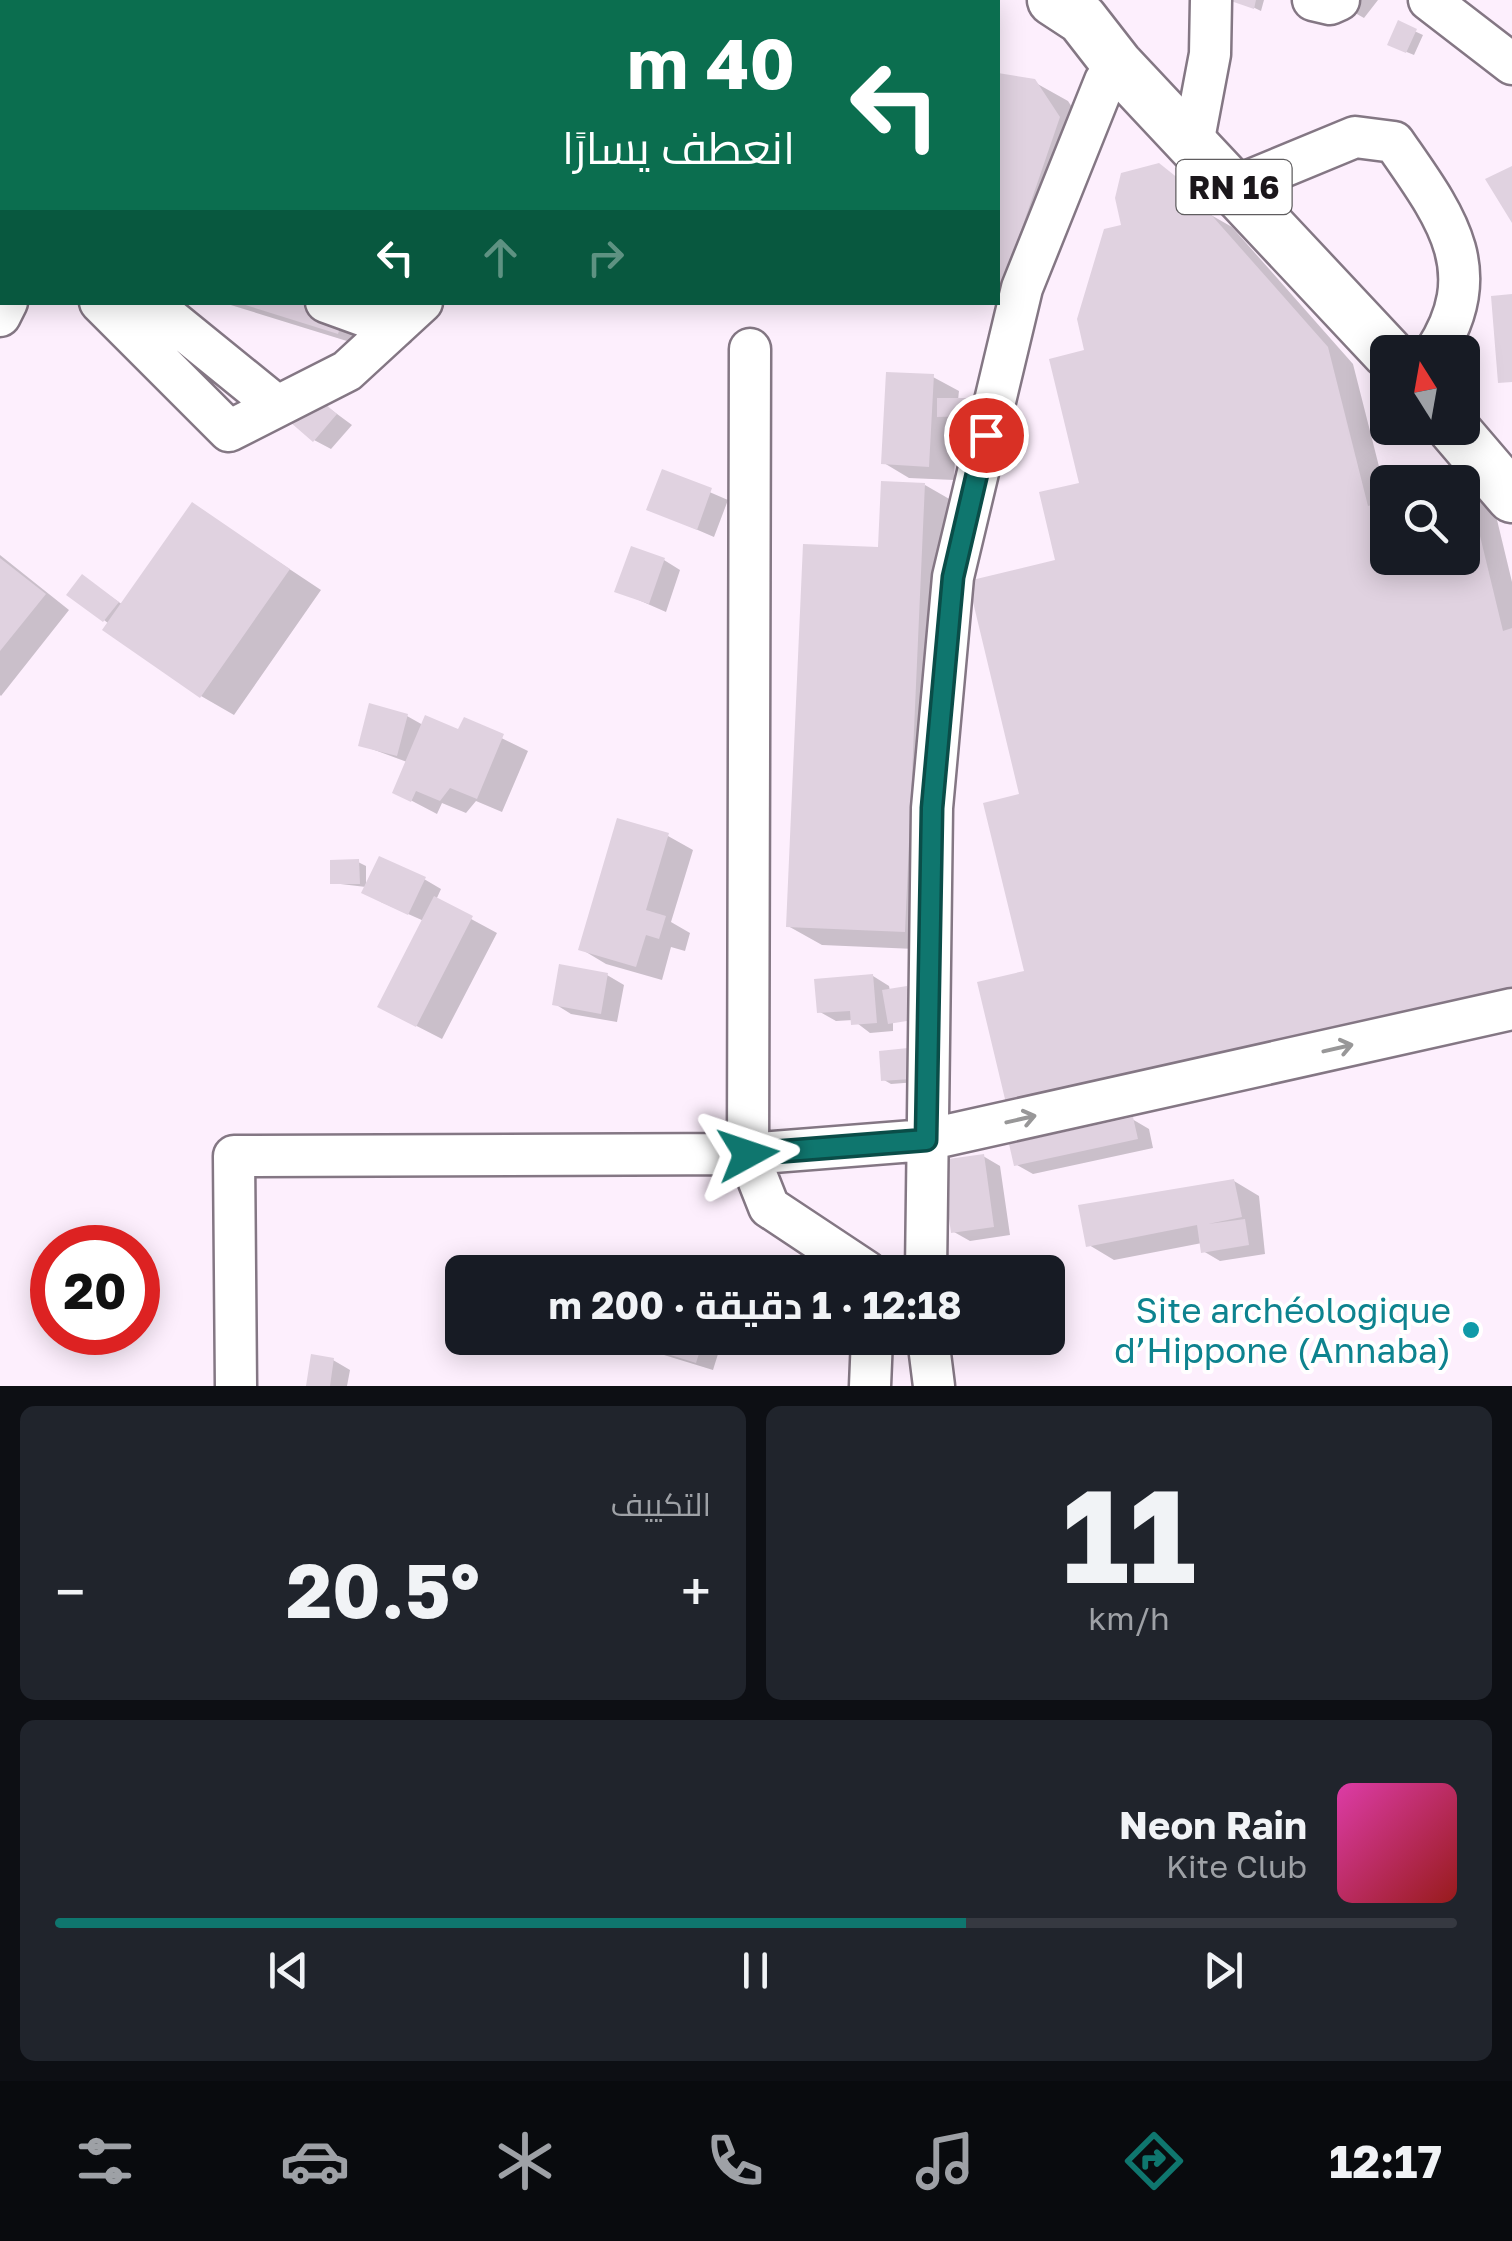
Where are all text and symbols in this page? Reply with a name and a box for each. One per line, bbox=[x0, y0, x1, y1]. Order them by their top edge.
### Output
text: 40 m bbox=[627, 20, 795, 104]
icon: left bbox=[830, 40, 960, 170]
text: انعطف يسارًا bbox=[562, 120, 795, 174]
road number: RN 16 bbox=[1176, 160, 1292, 214]
icon: left bbox=[368, 230, 423, 285]
icon: ahead bbox=[473, 230, 528, 285]
icon: right bbox=[578, 230, 633, 285]
north arrow bbox=[1370, 335, 1480, 445]
map controls bbox=[1370, 335, 1480, 575]
pin bbox=[944, 393, 1029, 478]
icon: arrive bbox=[959, 408, 1014, 463]
button: search bbox=[1370, 465, 1480, 575]
one-way arrow bbox=[1321, 1038, 1353, 1056]
position arrow bbox=[696, 1102, 800, 1206]
one-way arrow bbox=[1004, 1109, 1036, 1127]
speed limit sign: 20 bbox=[30, 1225, 160, 1355]
text: 12:18 · 1 دقيقة · 200 m bbox=[548, 1282, 962, 1327]
place label: Site archéologique d’Hippone (Annaba) bbox=[1114, 1289, 1451, 1371]
marker: Site archéologique d’Hippone (Annaba) bbox=[1460, 1319, 1482, 1341]
text: 11 bbox=[1062, 1456, 1196, 1612]
text: التكييف bbox=[611, 1485, 711, 1523]
text: 20.5° bbox=[286, 1544, 480, 1635]
text: − bbox=[55, 1558, 85, 1624]
text: + bbox=[681, 1558, 711, 1624]
text: km/h bbox=[1088, 1599, 1170, 1637]
text: Neon Rain bbox=[1119, 1802, 1307, 1847]
text: Kite Club bbox=[1166, 1847, 1307, 1885]
icon: previous bbox=[261, 1943, 316, 1998]
icon: pause bbox=[728, 1943, 783, 1998]
icon: next bbox=[1196, 1943, 1251, 1998]
icon: filters bbox=[70, 2126, 140, 2196]
icon: car bbox=[280, 2126, 350, 2196]
icon: climate bbox=[490, 2126, 560, 2196]
icon: phone bbox=[700, 2126, 770, 2196]
icon: music bbox=[910, 2126, 980, 2196]
icon: directions bbox=[1119, 2126, 1189, 2196]
text: 12:17 bbox=[1329, 2134, 1442, 2188]

